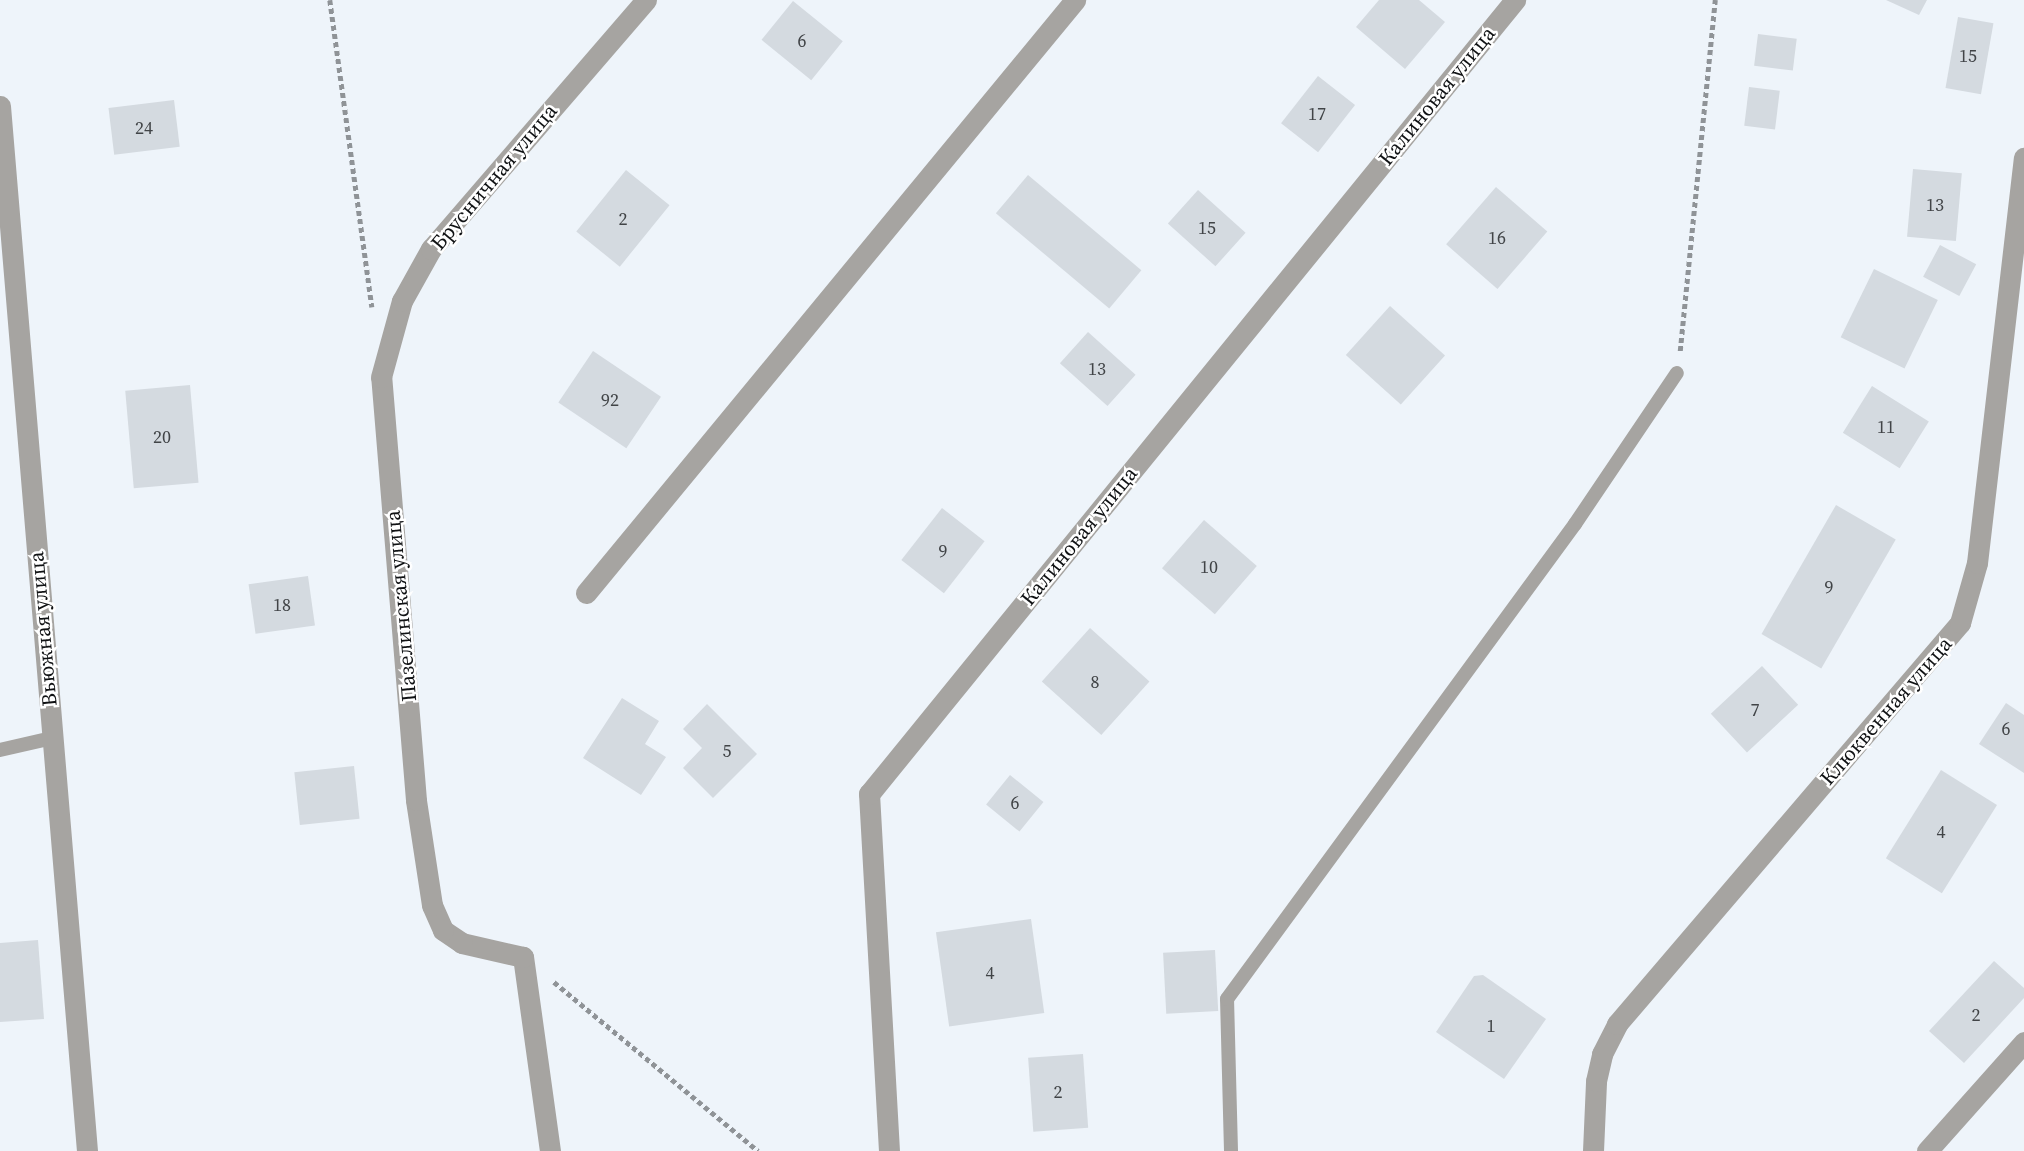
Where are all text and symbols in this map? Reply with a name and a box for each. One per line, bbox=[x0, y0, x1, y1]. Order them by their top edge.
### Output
street label: Калиновая улица bbox=[1373, 21, 1501, 171]
house number: 6 bbox=[798, 30, 806, 52]
house number: 15 bbox=[1959, 45, 1977, 67]
street label: Брусничная улица bbox=[426, 99, 562, 255]
house number: 17 bbox=[1308, 103, 1326, 125]
house number: 24 bbox=[135, 117, 153, 139]
house number: 13 bbox=[1926, 194, 1944, 216]
house number: 2 bbox=[619, 208, 627, 230]
house number: 15 bbox=[1198, 217, 1216, 239]
house number: 16 bbox=[1488, 227, 1506, 249]
house number: 13 bbox=[1088, 358, 1106, 380]
house number: 92 bbox=[601, 389, 619, 411]
house number: 11 bbox=[1877, 416, 1895, 438]
house number: 20 bbox=[153, 426, 171, 448]
street label: Калиновая улица bbox=[1015, 461, 1143, 611]
street label: Пазелинская улица bbox=[380, 509, 422, 703]
house number: 9 bbox=[939, 540, 947, 562]
street label: Вьюжная улица bbox=[24, 551, 62, 707]
house number: 10 bbox=[1200, 556, 1218, 578]
house number: 9 bbox=[1825, 576, 1833, 598]
house number: 18 bbox=[273, 594, 291, 616]
street label: Клюквенная улица bbox=[1815, 632, 1957, 790]
house number: 8 bbox=[1091, 671, 1099, 693]
house number: 7 bbox=[1751, 699, 1759, 721]
house number: 6 bbox=[2002, 718, 2010, 740]
house number: 5 bbox=[723, 740, 731, 762]
house number: 6 bbox=[1011, 792, 1019, 814]
house number: 4 bbox=[1937, 821, 1945, 843]
house number: 4 bbox=[986, 962, 994, 984]
house number: 2 bbox=[1972, 1004, 1980, 1026]
house number: 1 bbox=[1487, 1015, 1495, 1037]
house number: 2 bbox=[1054, 1081, 1062, 1103]

